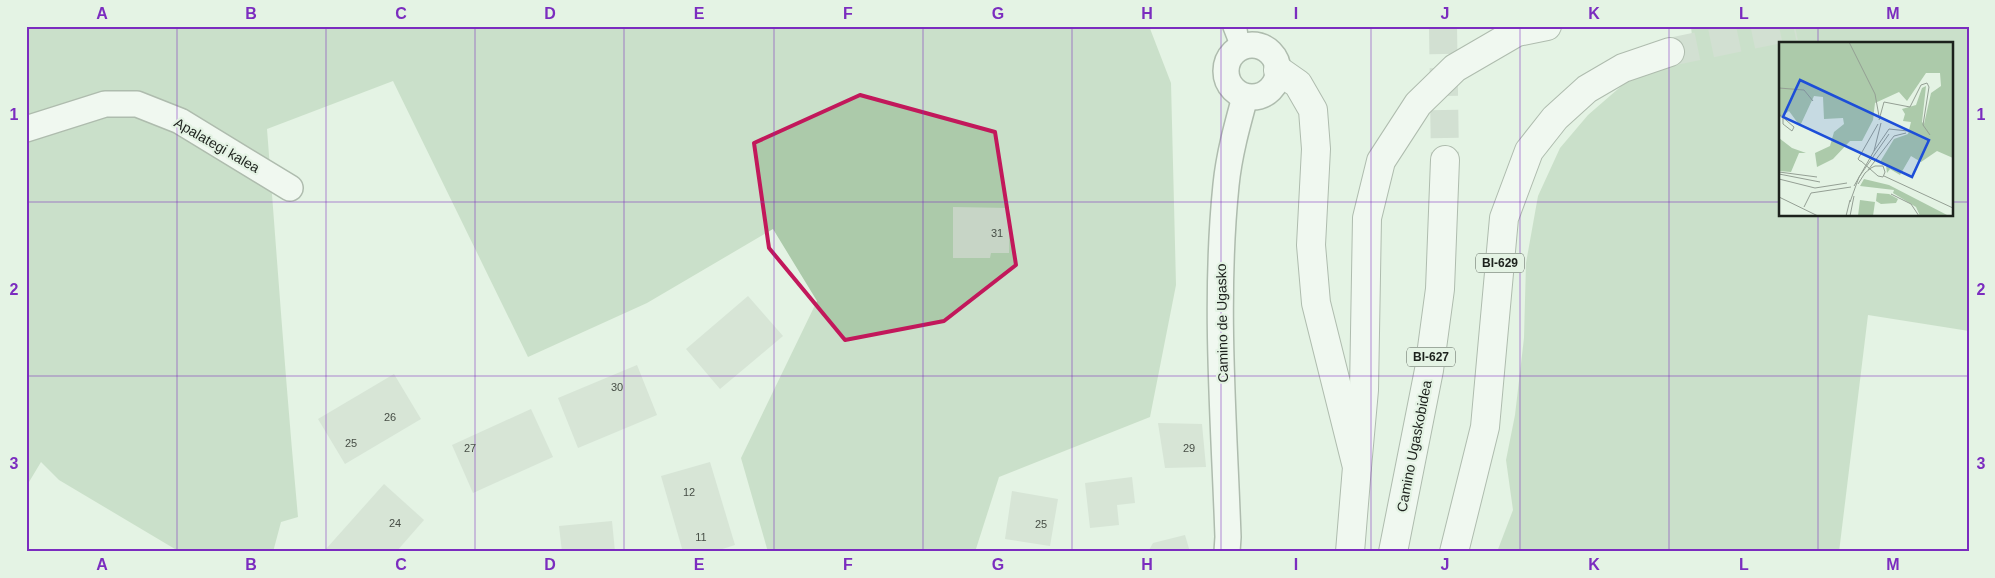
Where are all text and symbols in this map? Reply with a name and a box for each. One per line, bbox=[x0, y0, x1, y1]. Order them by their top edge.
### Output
text: A bbox=[96, 5, 108, 22]
text: B bbox=[245, 5, 257, 22]
text: C bbox=[395, 5, 407, 22]
text: D bbox=[544, 5, 556, 22]
text: E bbox=[694, 5, 705, 22]
text: F bbox=[843, 5, 853, 22]
text: G bbox=[992, 5, 1004, 22]
text: H bbox=[1141, 5, 1153, 22]
text: I bbox=[1294, 5, 1298, 22]
text: J bbox=[1441, 5, 1449, 22]
text: K bbox=[1588, 5, 1600, 22]
text: L bbox=[1739, 5, 1749, 22]
text: M bbox=[1886, 5, 1900, 22]
inset map bbox=[1779, 42, 1952, 216]
text: 1 bbox=[10, 106, 19, 123]
text: 1 bbox=[1977, 106, 1986, 123]
street label: Apalategi kalea bbox=[172, 114, 263, 176]
house number: 31 bbox=[991, 227, 1003, 239]
road number: BI-629 bbox=[1476, 254, 1524, 272]
street label: Camino de Ugasko bbox=[1213, 263, 1231, 383]
text: 2 bbox=[10, 281, 19, 298]
text: 2 bbox=[1977, 281, 1986, 298]
road number: BI-627 bbox=[1407, 348, 1455, 367]
street label: Camino Ugaskobidea bbox=[1393, 379, 1435, 513]
house number: 30 bbox=[611, 381, 623, 393]
house number: 26 bbox=[384, 411, 396, 423]
house number: 25 bbox=[345, 437, 357, 449]
house number: 27 bbox=[464, 442, 476, 454]
house number: 29 bbox=[1183, 442, 1195, 454]
text: 3 bbox=[10, 455, 19, 472]
text: 3 bbox=[1977, 455, 1986, 472]
house number: 12 bbox=[683, 486, 695, 498]
house number: 24 bbox=[389, 517, 401, 529]
house number: 25 bbox=[1035, 518, 1047, 530]
house number: 11 bbox=[695, 531, 707, 543]
text: A bbox=[96, 556, 108, 573]
text: B bbox=[245, 556, 257, 573]
text: C bbox=[395, 556, 407, 573]
text: D bbox=[544, 556, 556, 573]
text: E bbox=[694, 556, 705, 573]
text: F bbox=[843, 556, 853, 573]
text: G bbox=[992, 556, 1004, 573]
text: H bbox=[1141, 556, 1153, 573]
text: I bbox=[1294, 556, 1298, 573]
text: J bbox=[1441, 556, 1449, 573]
text: K bbox=[1588, 556, 1600, 573]
text: L bbox=[1739, 556, 1749, 573]
text: M bbox=[1886, 556, 1900, 573]

